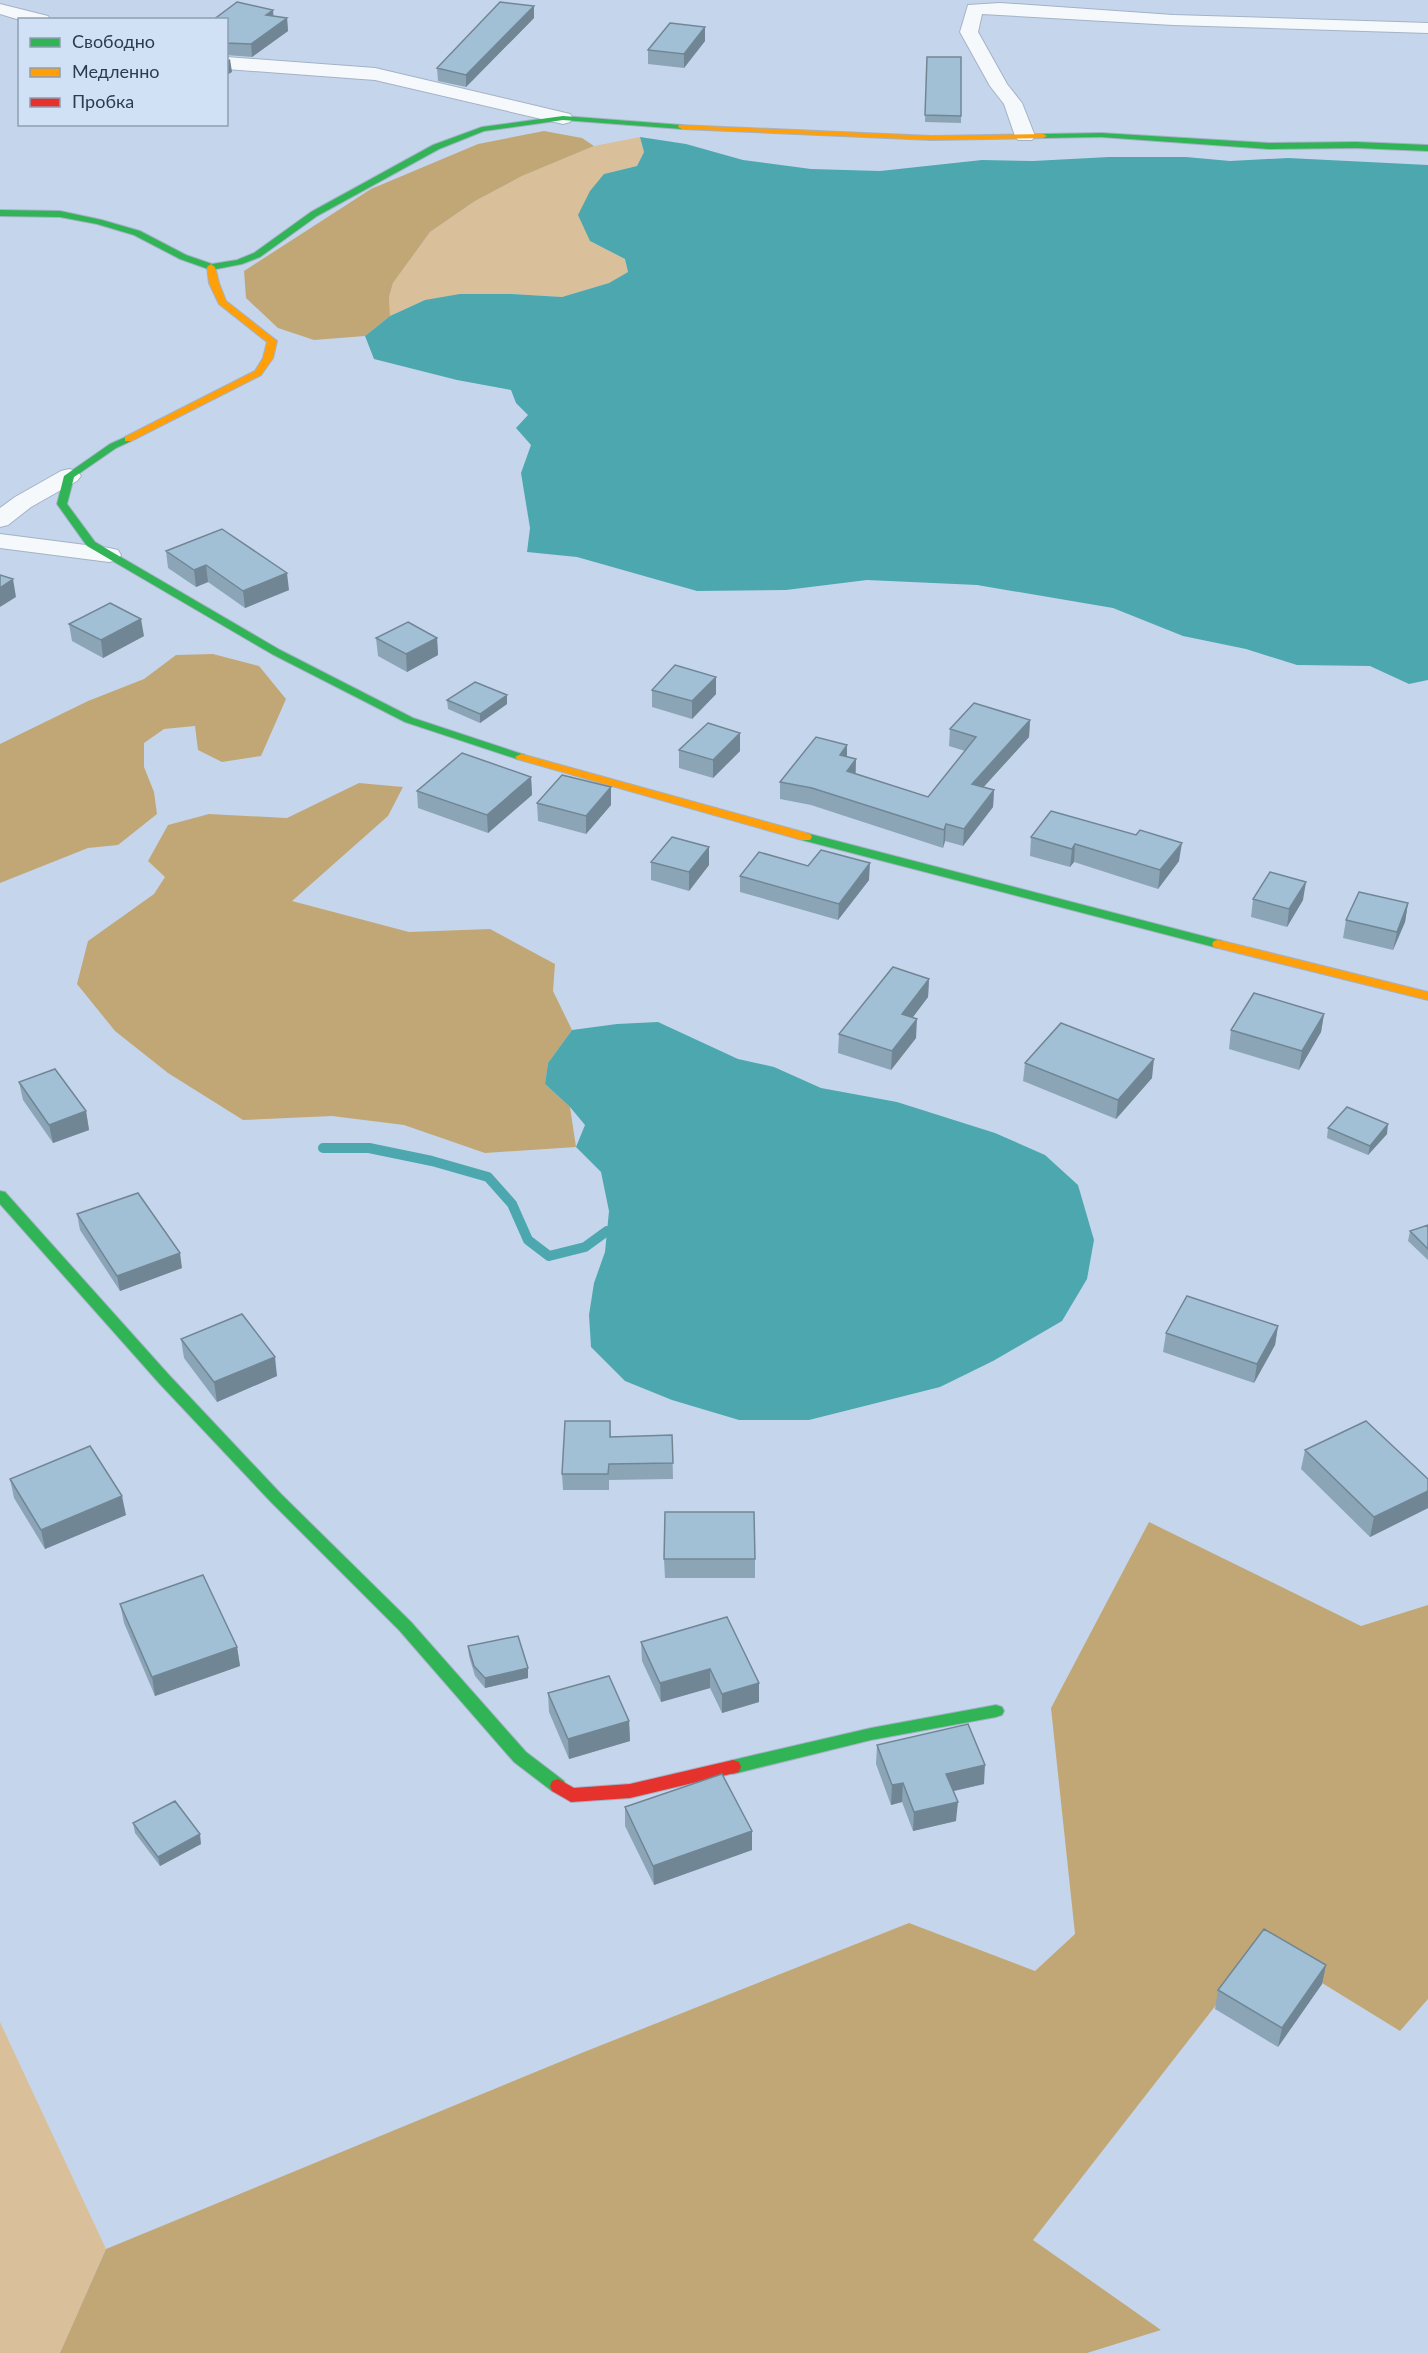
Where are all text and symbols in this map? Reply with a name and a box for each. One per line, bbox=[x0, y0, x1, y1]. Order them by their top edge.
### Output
legend bbox=[18, 18, 228, 126]
text: Свободно bbox=[72, 30, 155, 52]
text: Медленно bbox=[72, 60, 160, 82]
text: Пробка bbox=[72, 90, 134, 112]

